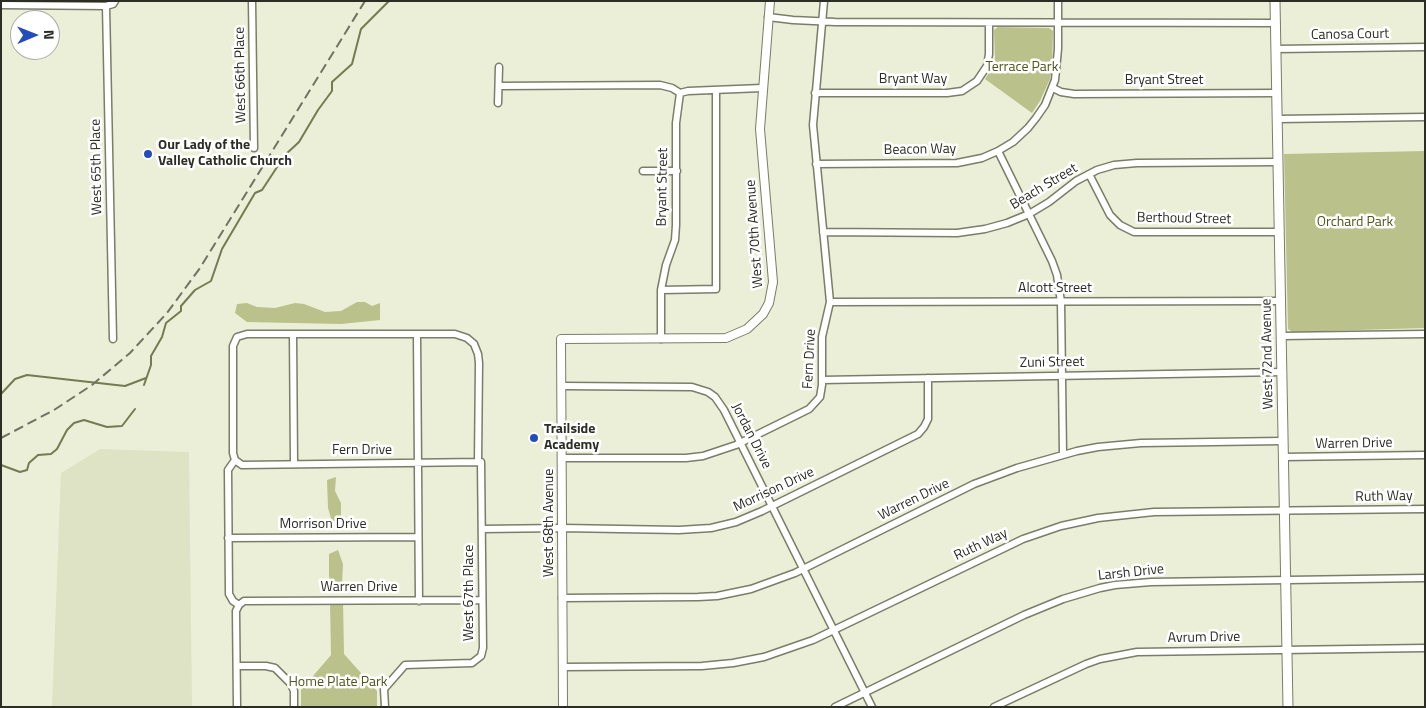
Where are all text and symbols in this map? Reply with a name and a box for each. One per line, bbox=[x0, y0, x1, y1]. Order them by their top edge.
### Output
north arrow bbox=[10, 10, 60, 60]
street label: Canosa Court bbox=[1311, 26, 1389, 44]
street label: West 66th Place bbox=[232, 27, 250, 123]
text: N bbox=[39, 30, 60, 40]
park label: Terrace Park bbox=[986, 60, 1058, 76]
street label: Bryant Way bbox=[879, 72, 947, 88]
street label: Bryant Street bbox=[1125, 73, 1203, 89]
street label: West 65th Place bbox=[88, 119, 106, 215]
place label: Our Lady of the Valley Catholic Church bbox=[158, 138, 292, 170]
street label: Beacon Way bbox=[884, 141, 956, 159]
marker: Our Lady of the Valley Catholic Church bbox=[142, 148, 154, 160]
street label: Bryant Street bbox=[654, 148, 672, 226]
street label: Beach Street bbox=[1007, 160, 1081, 214]
street label: West 70th Avenue bbox=[743, 179, 767, 289]
street label: Berthoud Street bbox=[1137, 210, 1231, 228]
park label: Orchard Park bbox=[1317, 215, 1393, 231]
street label: Alcott Street bbox=[1018, 281, 1092, 297]
street label: West 72nd Avenue bbox=[1259, 298, 1277, 410]
street label: Fern Drive bbox=[800, 328, 820, 390]
street label: Zuni Street bbox=[1020, 354, 1084, 372]
street label: Jordan Drive bbox=[727, 400, 775, 472]
place label: Trailside Academy bbox=[544, 422, 599, 454]
marker: Trailside Academy bbox=[528, 432, 540, 444]
street label: Warren Drive bbox=[1315, 435, 1393, 453]
street label: Fern Drive bbox=[332, 443, 392, 459]
street label: Morrison Drive bbox=[731, 464, 817, 516]
street label: West 68th Avenue bbox=[542, 469, 558, 577]
street label: Warren Drive bbox=[876, 476, 952, 524]
street label: Ruth Way bbox=[1355, 488, 1413, 506]
street label: Morrison Drive bbox=[280, 517, 366, 533]
street label: Ruth Way bbox=[951, 525, 1011, 565]
street label: West 67th Place bbox=[462, 545, 478, 641]
street label: Larsh Drive bbox=[1097, 561, 1165, 585]
street label: Warren Drive bbox=[320, 580, 398, 596]
street label: Avrum Drive bbox=[1168, 629, 1240, 647]
park label: Home Plate Park bbox=[288, 675, 388, 691]

